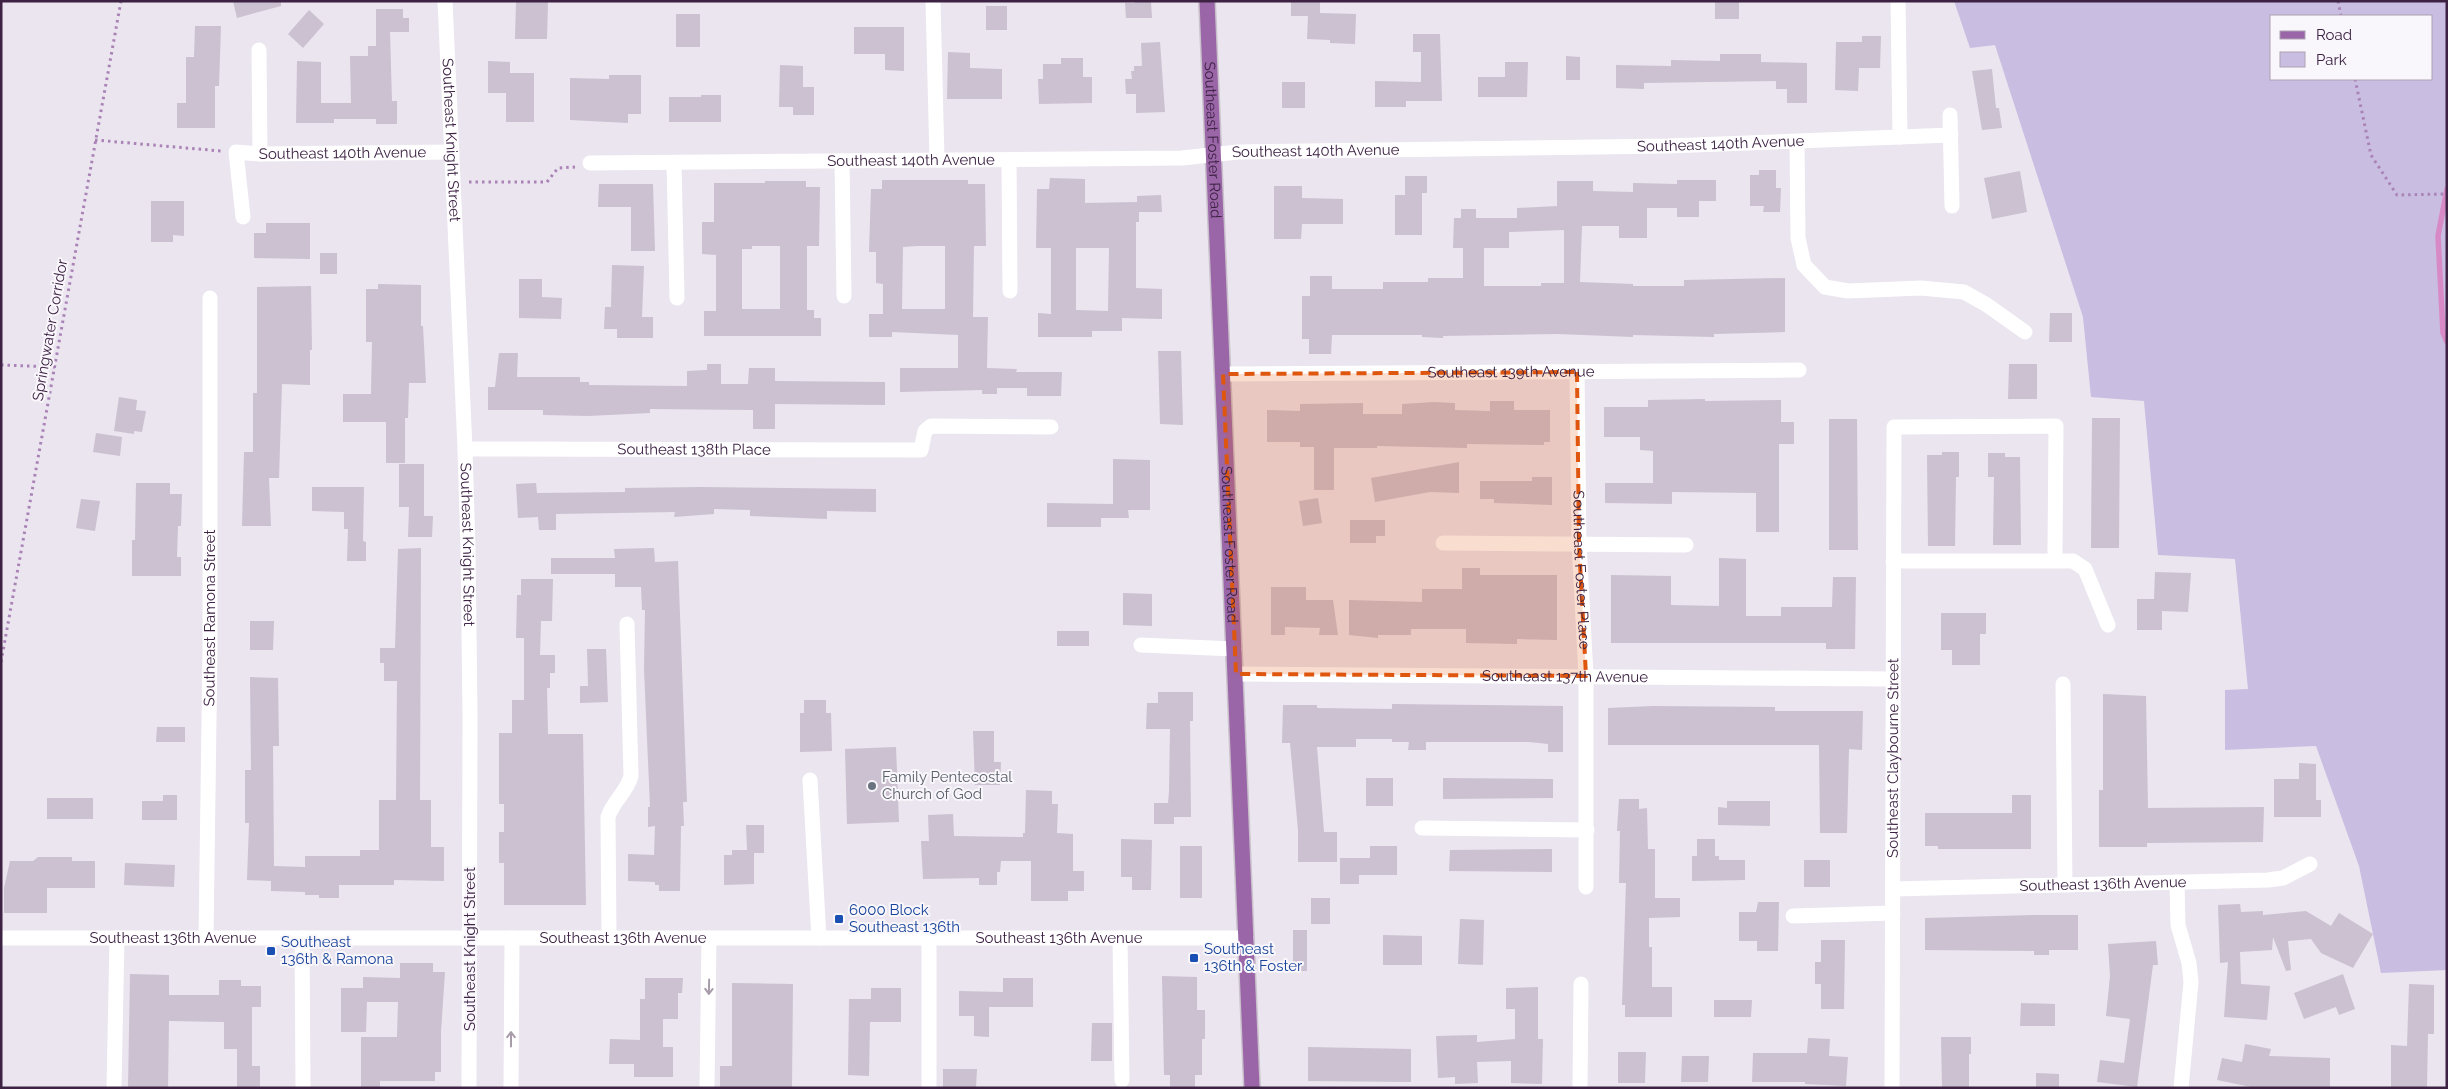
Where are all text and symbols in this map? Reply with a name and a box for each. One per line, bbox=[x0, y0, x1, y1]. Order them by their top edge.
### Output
legend bbox=[2270, 15, 2433, 80]
text: Road bbox=[2316, 26, 2352, 44]
text: Park bbox=[2316, 51, 2347, 69]
street label: Southeast Knight Street bbox=[439, 58, 464, 222]
street label: Southeast Foster Road bbox=[1201, 61, 1225, 219]
street label: Southeast 140th Avenue bbox=[1637, 132, 1805, 155]
street label: Southeast 140th Avenue bbox=[1231, 141, 1400, 162]
street label: Southeast 140th Avenue bbox=[259, 143, 427, 163]
street label: Southeast 140th Avenue bbox=[827, 151, 995, 170]
street label: Springwater Corridor bbox=[29, 257, 71, 402]
street label: Southeast 139th Avenue bbox=[1427, 362, 1595, 382]
street label: Southeast 138th Place bbox=[617, 440, 771, 459]
street label: Southeast Knight Street bbox=[456, 462, 478, 627]
street label: Southeast Foster Road bbox=[1217, 466, 1242, 623]
street label: Southeast Foster Place bbox=[1569, 490, 1594, 650]
street label: Southeast Ramona Street bbox=[200, 530, 219, 707]
street label: Southeast Claybourne Street bbox=[1884, 658, 1902, 858]
street label: Southeast 137th Avenue bbox=[1482, 667, 1648, 686]
place label: Family Pentecostal Church of God bbox=[882, 768, 1013, 803]
marker: Family Pentecostal Church of God bbox=[866, 780, 878, 792]
street label: Southeast Knight Street bbox=[461, 867, 479, 1031]
street label: Southeast 136th Avenue bbox=[2019, 873, 2187, 895]
place label: 6000 Block Southeast 136th bbox=[849, 901, 960, 936]
marker: 6000 Block Southeast 136th bbox=[833, 913, 845, 925]
street label: Southeast 136th Avenue bbox=[89, 929, 257, 947]
street label: Southeast 136th Avenue bbox=[539, 929, 707, 947]
street label: Southeast 136th Avenue bbox=[975, 929, 1143, 947]
place label: Southeast 136th & Ramona bbox=[281, 933, 393, 968]
place label: Southeast 136th & Foster bbox=[1204, 940, 1303, 975]
marker: Southeast 136th & Ramona bbox=[265, 945, 277, 957]
marker: Southeast 136th & Foster bbox=[1188, 952, 1200, 964]
one-way arrow bbox=[704, 978, 713, 994]
one-way arrow bbox=[506, 1031, 516, 1048]

